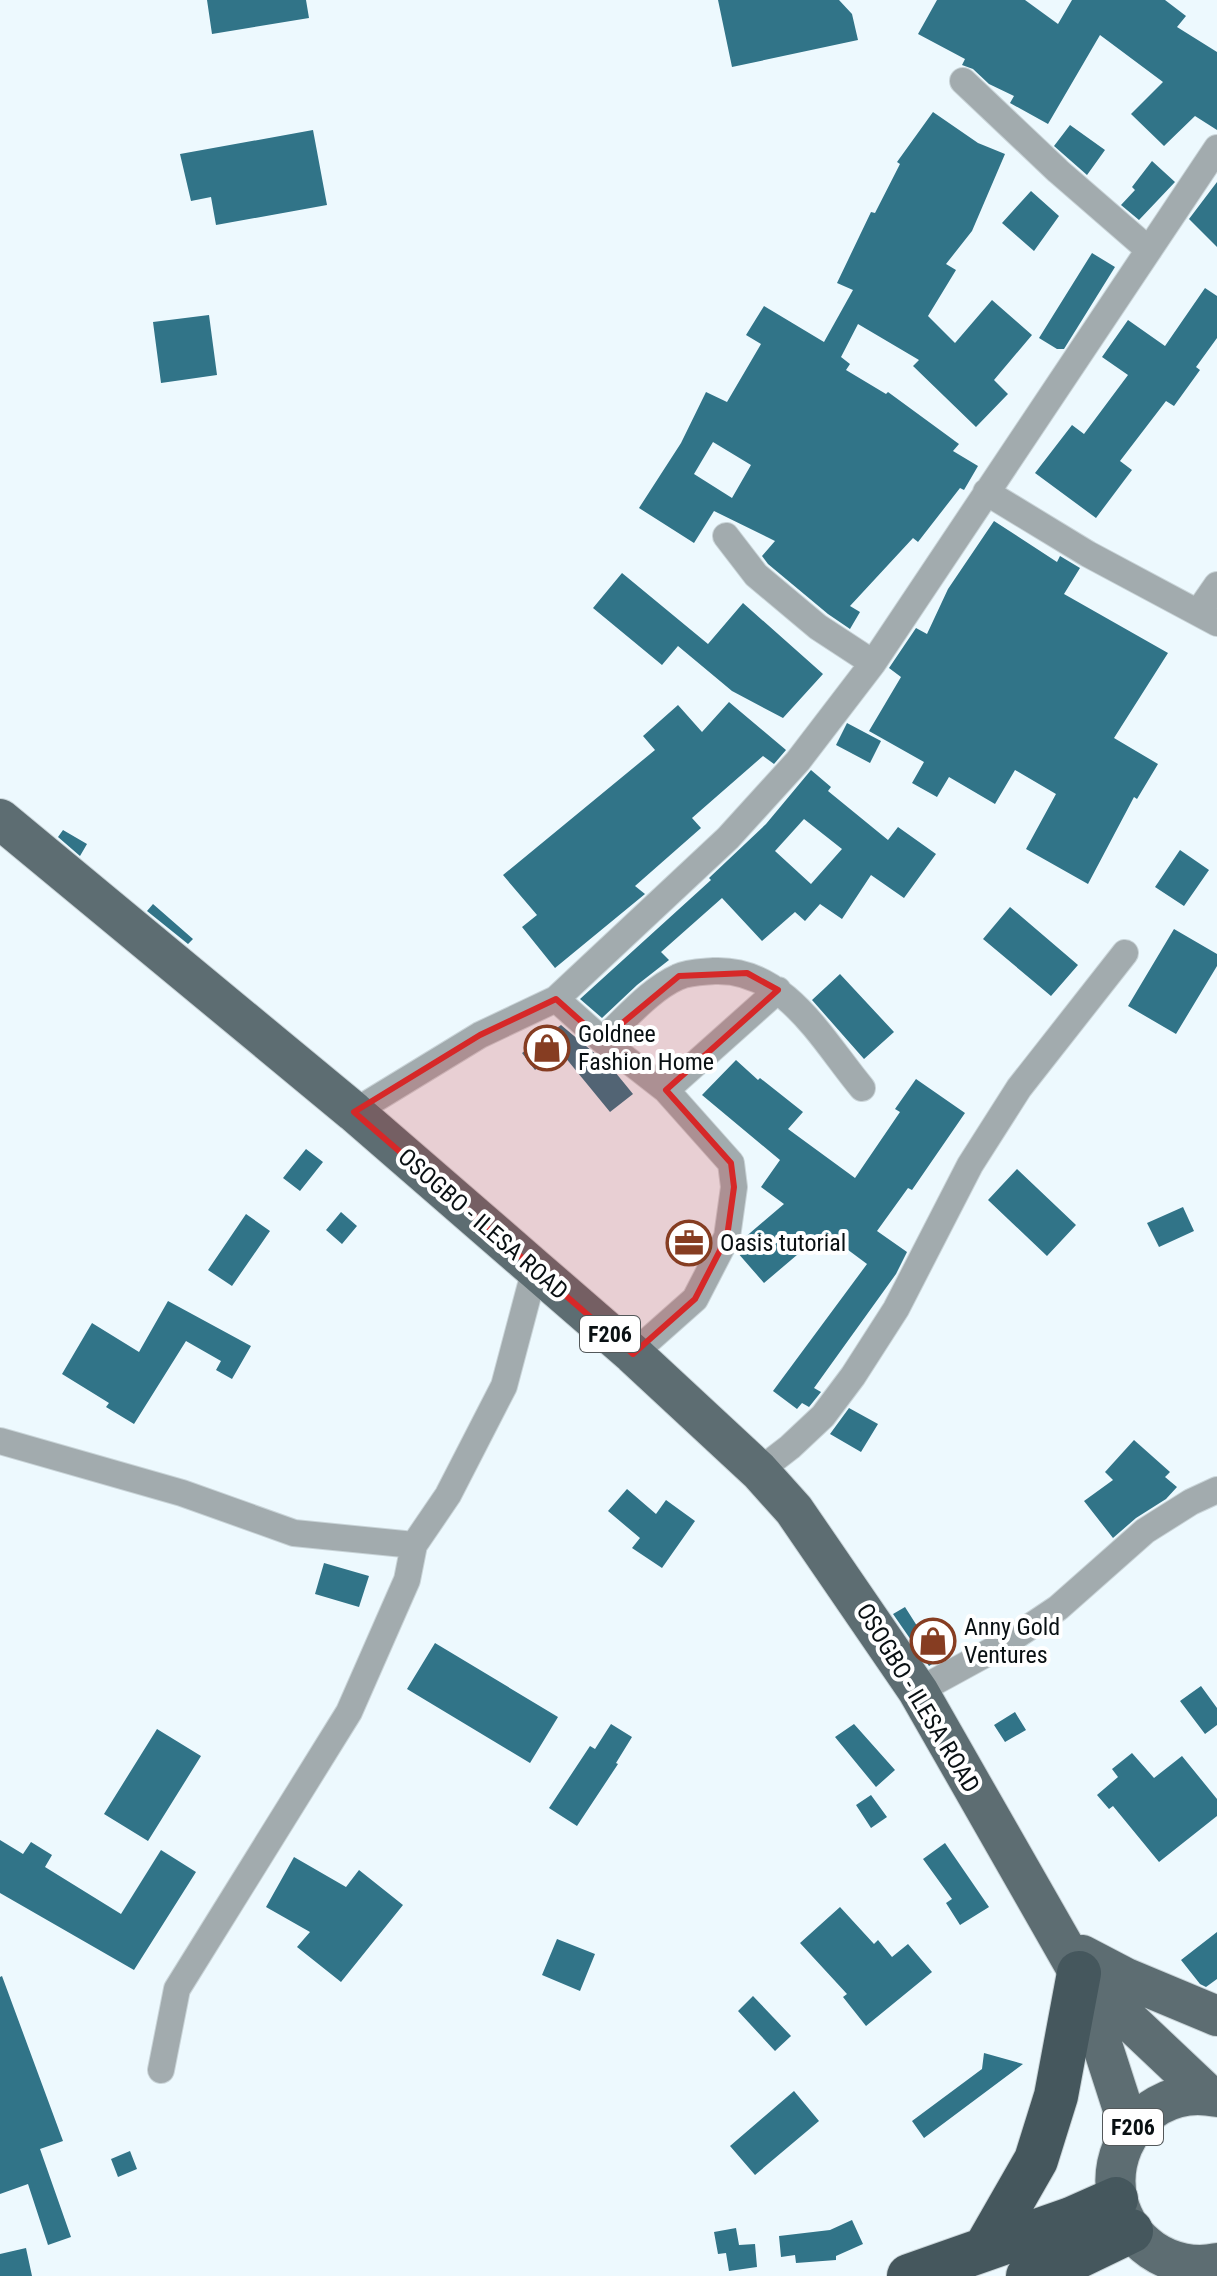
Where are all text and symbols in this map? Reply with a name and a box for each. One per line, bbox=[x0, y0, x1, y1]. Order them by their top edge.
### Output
place label: Goldnee Fashion Home bbox=[578, 1020, 714, 1076]
shop icon: Goldnee Fashion Home bbox=[523, 1024, 571, 1072]
street label: OSOGBO - ILESA ROAD bbox=[392, 1143, 574, 1305]
office icon: Oasis tutorial bbox=[665, 1219, 713, 1267]
place label: Oasis tutorial bbox=[720, 1229, 846, 1257]
road number: F206 bbox=[580, 1316, 640, 1352]
street label: OSOGBO - ILESA ROAD bbox=[850, 1598, 986, 1798]
place label: Anny Gold Ventures bbox=[964, 1613, 1060, 1669]
shop icon: Anny Gold Ventures bbox=[909, 1617, 957, 1665]
road number: F206 bbox=[1103, 2109, 1163, 2145]

